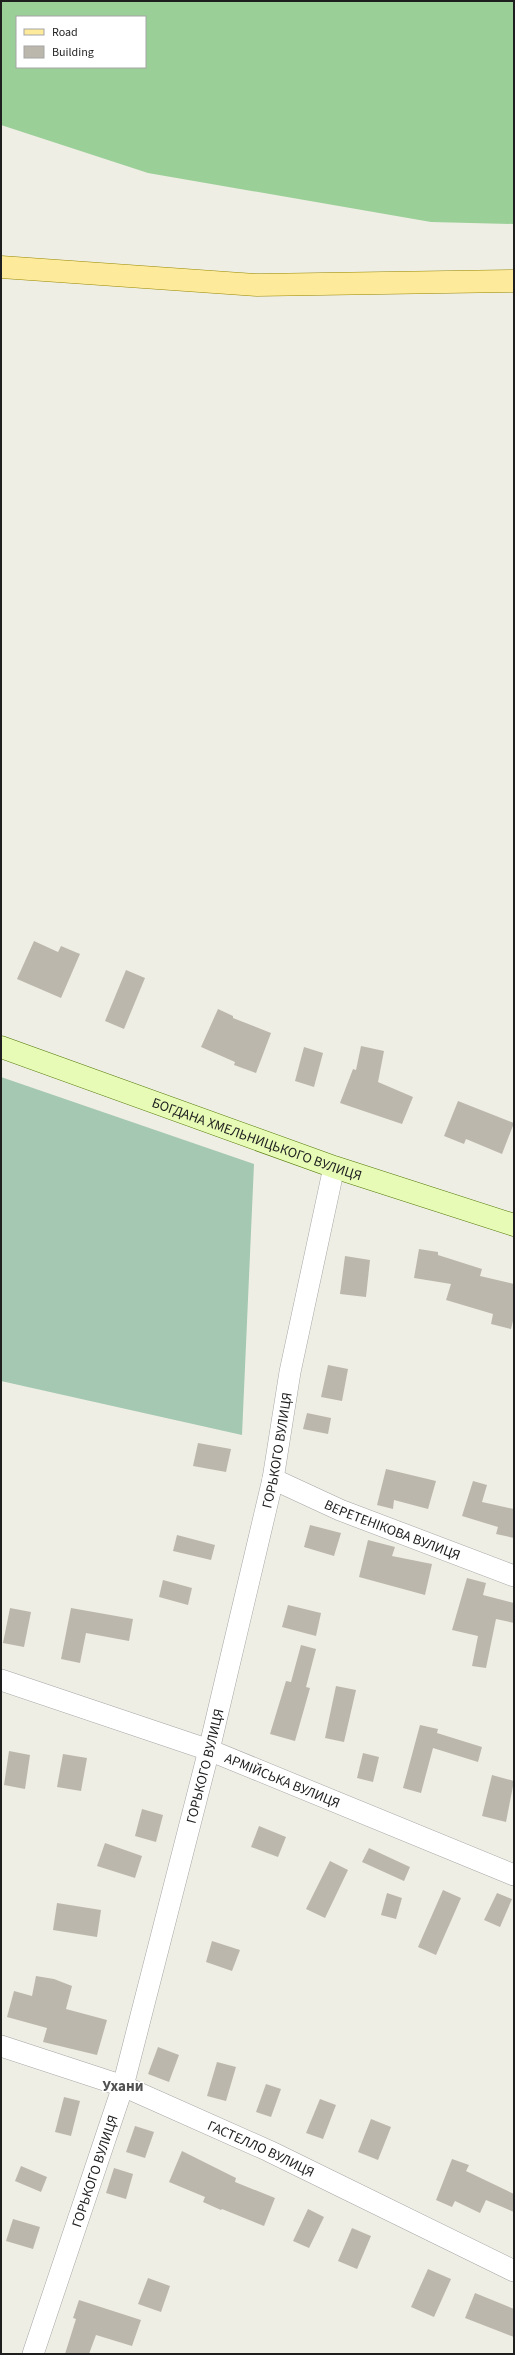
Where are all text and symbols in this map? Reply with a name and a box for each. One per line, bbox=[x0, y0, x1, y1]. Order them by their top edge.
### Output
legend bbox=[16, 16, 146, 68]
text: Road bbox=[52, 24, 78, 41]
text: Building bbox=[52, 44, 94, 61]
street label: БОГДАНА ХМЕЛЬНИЦЬКОГО ВУЛИЦЯ bbox=[149, 1093, 364, 1186]
street label: ГОРЬКОГО ВУЛИЦЯ bbox=[257, 1391, 298, 1510]
street label: ВЕРЕТЕНІКОВА ВУЛИЦЯ bbox=[321, 1495, 463, 1566]
street label: ГОРЬКОГО ВУЛИЦЯ bbox=[182, 1707, 229, 1826]
street label: АРМІЙСЬКА ВУЛИЦЯ bbox=[221, 1749, 343, 1814]
district label: Ухани bbox=[103, 2076, 144, 2097]
street label: ГОРЬКОГО ВУЛИЦЯ bbox=[67, 2113, 124, 2230]
street label: ГАСТЕЛЛО ВУЛИЦЯ bbox=[204, 2116, 318, 2183]

